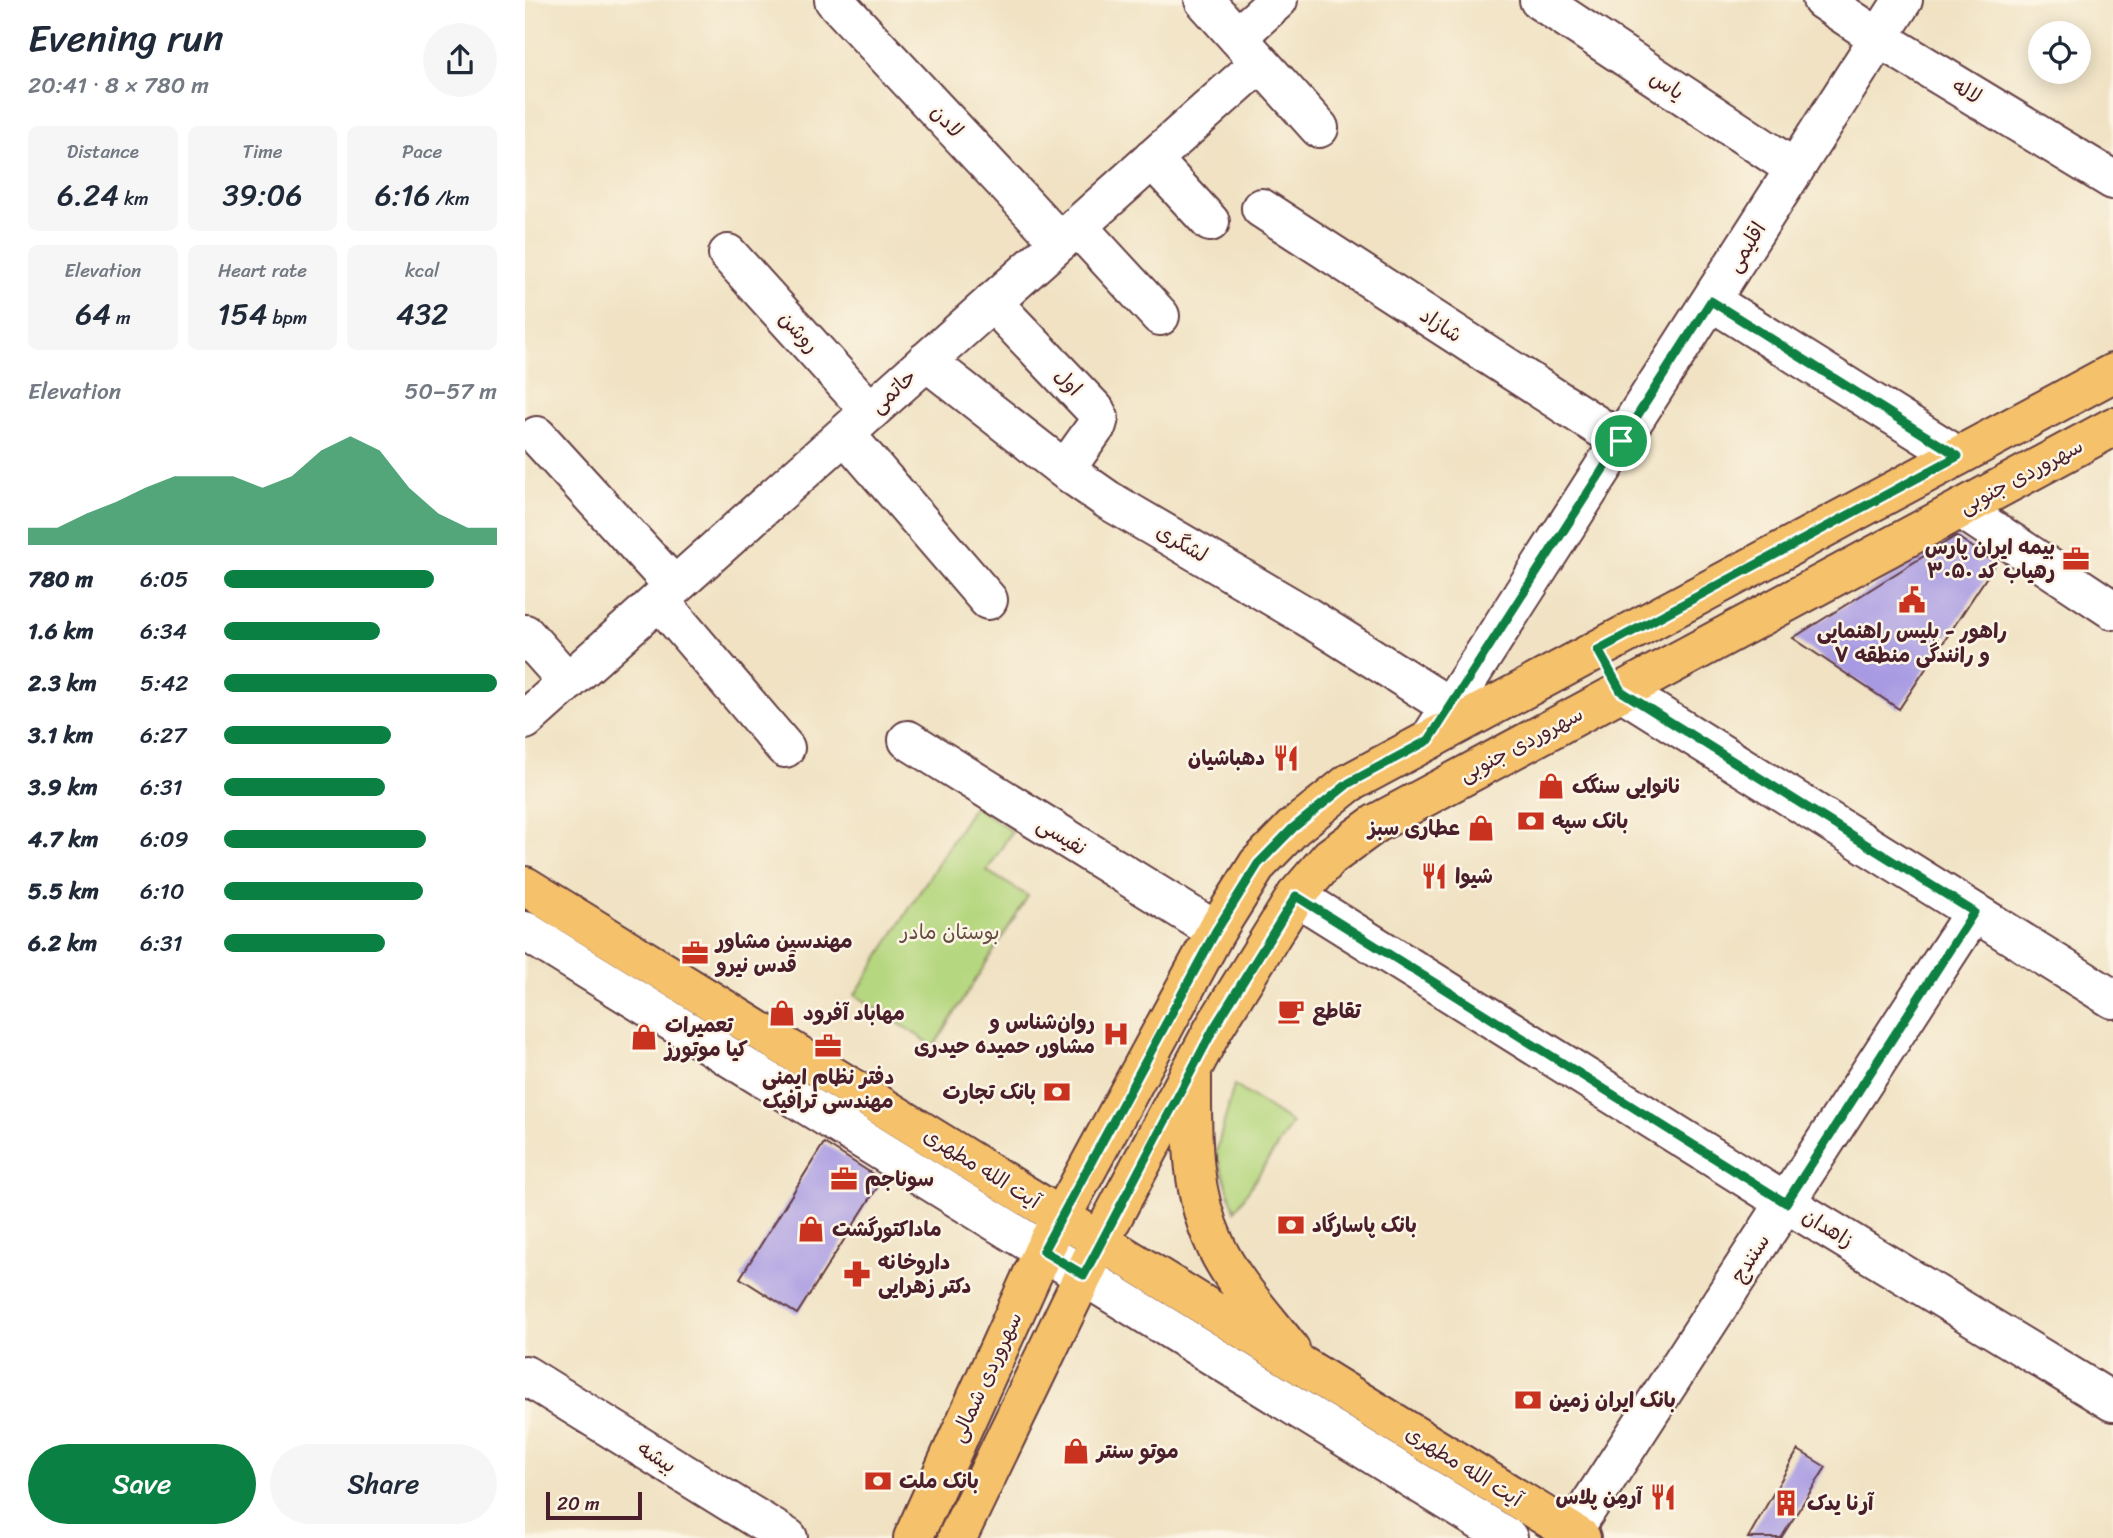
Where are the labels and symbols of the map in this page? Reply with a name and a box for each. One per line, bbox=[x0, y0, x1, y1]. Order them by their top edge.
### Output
street label: یاس bbox=[1642, 59, 1692, 111]
street label: لاله bbox=[1945, 67, 1989, 115]
street label: لادن bbox=[921, 95, 973, 147]
street label: اقلیمی bbox=[1715, 214, 1777, 280]
street label: شازاد bbox=[1412, 297, 1470, 353]
street label: روشن bbox=[769, 301, 829, 363]
street label: اول bbox=[1044, 358, 1092, 406]
street label: حاتمی bbox=[860, 359, 926, 423]
pin bbox=[1591, 411, 1651, 471]
street label: سهروردی جنوبی bbox=[1952, 427, 2090, 525]
street label: لشگری bbox=[1149, 513, 1215, 573]
place label: بیمه ایران پارس رهیاب کد ۳۰۵۰ bbox=[1925, 528, 2055, 590]
office icon: بیمه ایران پارس رهیاب کد ۳۰۵۰ bbox=[2061, 544, 2091, 574]
public building icon: راهور - پلیس راهنمایی و رانندگی منطقه ۷ bbox=[1897, 585, 1927, 615]
place label: راهور - پلیس راهنمایی و رانندگی منطقه ۷ bbox=[1817, 612, 2007, 674]
street label: سهروردی جنوبی bbox=[1452, 695, 1590, 793]
place label: دهباشیان bbox=[1188, 739, 1265, 777]
restaurant icon: دهباشیان bbox=[1271, 743, 1301, 773]
place label: نانوایی سنگک bbox=[1572, 767, 1682, 805]
shop icon: نانوایی سنگک bbox=[1536, 771, 1566, 801]
place label: بانک سپه bbox=[1552, 802, 1628, 840]
street label: نفیسی bbox=[1029, 806, 1095, 866]
bank icon: بانک سپه bbox=[1516, 806, 1546, 836]
place label: عطاری سبز bbox=[1366, 809, 1460, 847]
shop icon: عطاری سبز bbox=[1466, 813, 1496, 843]
place label: شیوا bbox=[1455, 857, 1493, 895]
restaurant icon: شیوا bbox=[1419, 861, 1449, 891]
park label: بوستان مادر bbox=[898, 913, 1000, 951]
place label: مهندسین مشاور قدس نیرو bbox=[714, 922, 853, 984]
office icon: مهندسین مشاور قدس نیرو bbox=[680, 938, 710, 968]
place label: تقاطع bbox=[1312, 992, 1362, 1030]
place label: مهاباد آفرود bbox=[803, 994, 905, 1032]
cafe icon: تقاطع bbox=[1276, 996, 1306, 1026]
shop icon: مهاباد آفرود bbox=[767, 998, 797, 1028]
place label: روان‌شناس و مشاور، حمیده حیدری bbox=[914, 1003, 1095, 1065]
place label: تعمیرات کیا موتورز bbox=[663, 1006, 748, 1068]
hospital icon: روان‌شناس و مشاور، حمیده حیدری bbox=[1101, 1019, 1131, 1049]
shop icon: تعمیرات کیا موتورز bbox=[629, 1022, 659, 1052]
office icon: دفتر نظام ایمنی مهندسی ترافیک bbox=[813, 1031, 843, 1061]
place label: دفتر نظام ایمنی مهندسی ترافیک bbox=[762, 1058, 894, 1120]
place label: بانک تجارت bbox=[942, 1073, 1036, 1111]
bank icon: بانک تجارت bbox=[1042, 1077, 1072, 1107]
street label: آیت الله مطهری bbox=[916, 1117, 1049, 1220]
place label: سوناجم bbox=[865, 1160, 934, 1198]
office icon: سوناجم bbox=[829, 1164, 859, 1194]
street label: زاهدان bbox=[1795, 1198, 1861, 1258]
place label: بانک پاسارگاد bbox=[1312, 1206, 1417, 1244]
place label: ماداکتورگشت bbox=[832, 1210, 942, 1248]
bank icon: بانک پاسارگاد bbox=[1276, 1210, 1306, 1240]
shop icon: ماداکتورگشت bbox=[796, 1214, 826, 1244]
street label: سنندج bbox=[1720, 1226, 1780, 1290]
place label: داروخانه دکتر زهرایی bbox=[878, 1243, 971, 1305]
pharmacy icon: داروخانه دکتر زهرایی bbox=[842, 1259, 872, 1289]
street label: سهروردی شمالی bbox=[939, 1305, 1033, 1449]
place label: بانک ایران زمین bbox=[1549, 1381, 1676, 1419]
bank icon: بانک ایران زمین bbox=[1513, 1385, 1543, 1415]
street label: آیت الله مطهری bbox=[1398, 1415, 1531, 1518]
street label: بیشه bbox=[630, 1430, 684, 1484]
place label: موتو سنتر bbox=[1095, 1432, 1179, 1470]
shop icon: موتو سنتر bbox=[1061, 1436, 1091, 1466]
place label: بانک ملت bbox=[899, 1462, 979, 1500]
bank icon: بانک ملت bbox=[863, 1466, 893, 1496]
place label: آرمِن پلاس bbox=[1555, 1478, 1644, 1516]
restaurant icon: آرمِن پلاس bbox=[1648, 1482, 1678, 1512]
place label: آرنا یدک bbox=[1807, 1484, 1875, 1522]
building icon: آرنا یدک bbox=[1771, 1488, 1801, 1518]
scale bar bbox=[546, 1489, 642, 1521]

